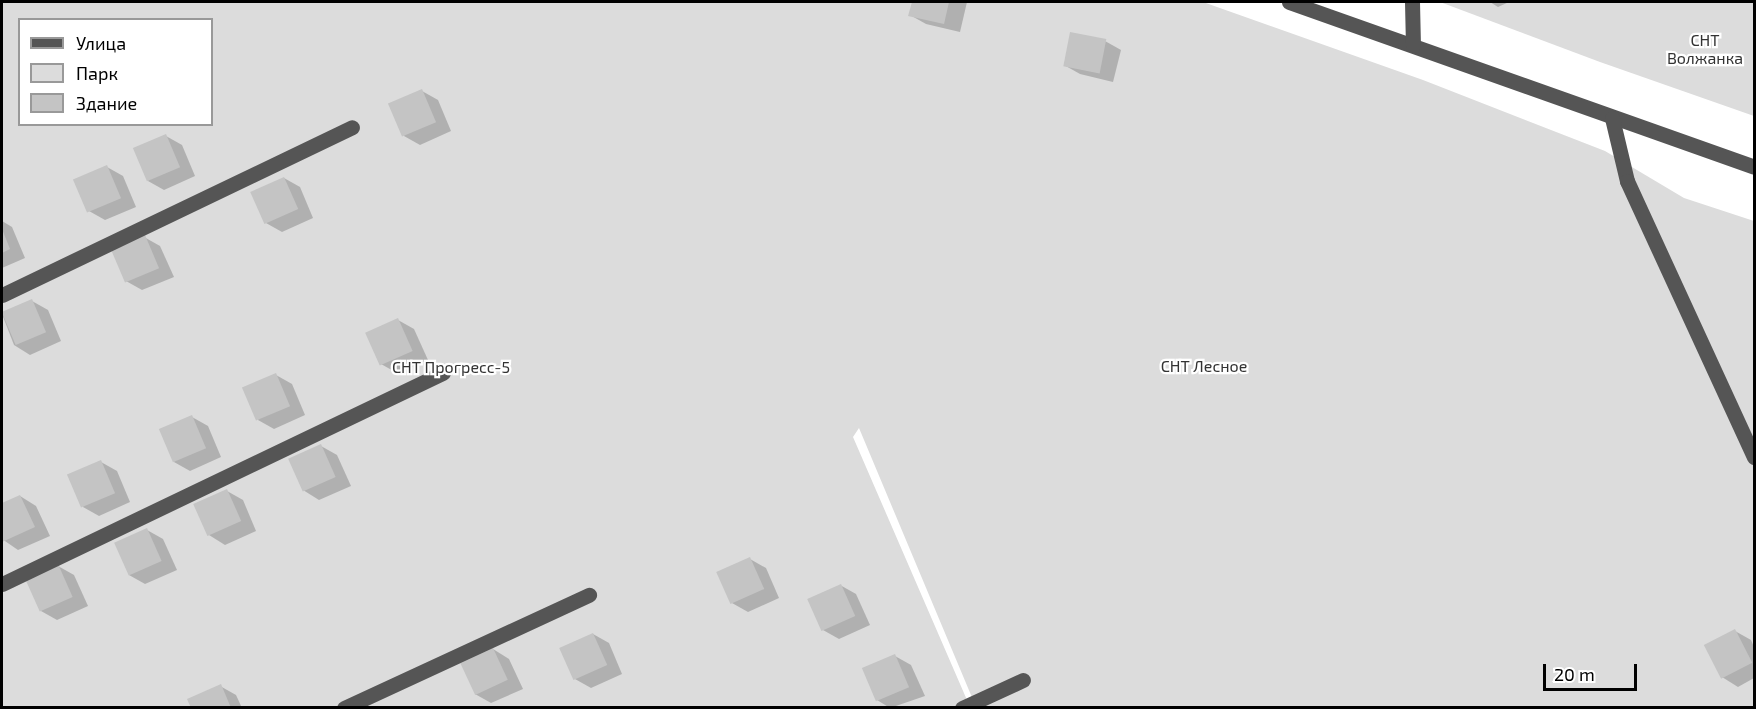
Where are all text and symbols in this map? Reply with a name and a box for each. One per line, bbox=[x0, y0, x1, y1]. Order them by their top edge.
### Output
legend bbox=[18, 18, 213, 126]
park label: СНТ Волжанка bbox=[1667, 30, 1743, 68]
text: Улица bbox=[76, 32, 126, 54]
text: Парк bbox=[76, 62, 118, 84]
text: Здание bbox=[76, 92, 137, 114]
park label: СНТ Лесное bbox=[1161, 356, 1247, 376]
park label: СНТ Прогресс-5 bbox=[392, 357, 510, 377]
scale bar bbox=[1546, 652, 1640, 690]
text: 20 m bbox=[1554, 663, 1595, 685]

